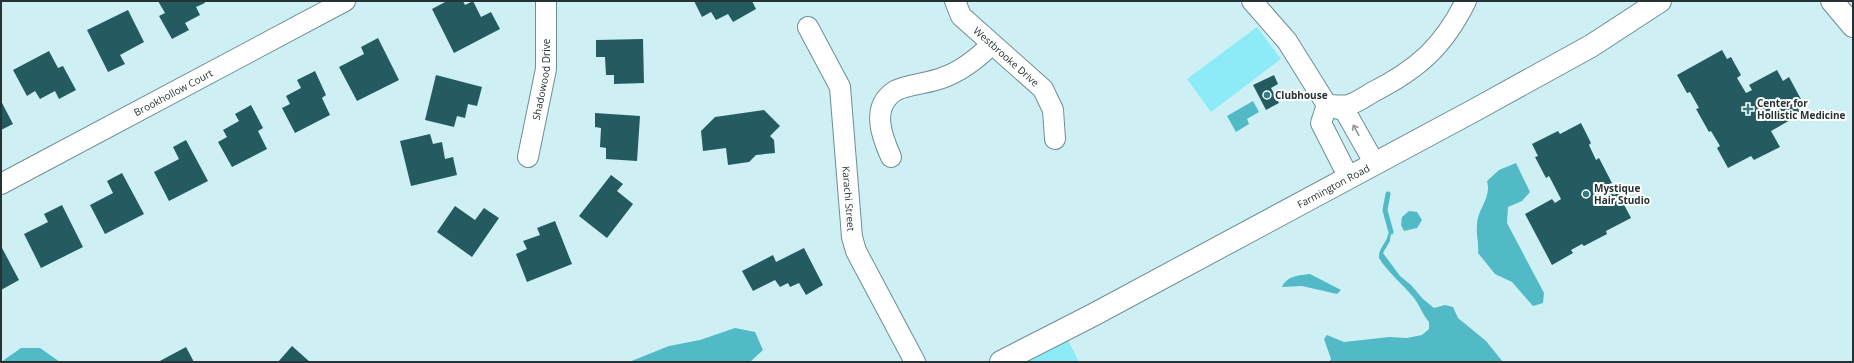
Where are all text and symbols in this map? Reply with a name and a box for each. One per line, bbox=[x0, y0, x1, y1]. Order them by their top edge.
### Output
street label: Westbrooke Drive bbox=[971, 23, 1043, 90]
street label: Shadowood Drive bbox=[529, 38, 553, 121]
street label: Brookhollow Court bbox=[131, 65, 215, 119]
place label: Clubhouse bbox=[1275, 88, 1328, 102]
marker: Clubhouse bbox=[1262, 90, 1272, 100]
place label: Center for Hollistic Medicine bbox=[1757, 96, 1846, 122]
marker: Center for Hollistic Medicine bbox=[1742, 103, 1754, 115]
one-way arrow bbox=[1352, 124, 1360, 136]
street label: Farmington Road bbox=[1295, 161, 1372, 211]
street label: Karachi Street bbox=[839, 165, 859, 232]
place label: Mystique Hair Studio bbox=[1594, 181, 1650, 207]
marker: Mystique Hair Studio bbox=[1581, 189, 1591, 199]

